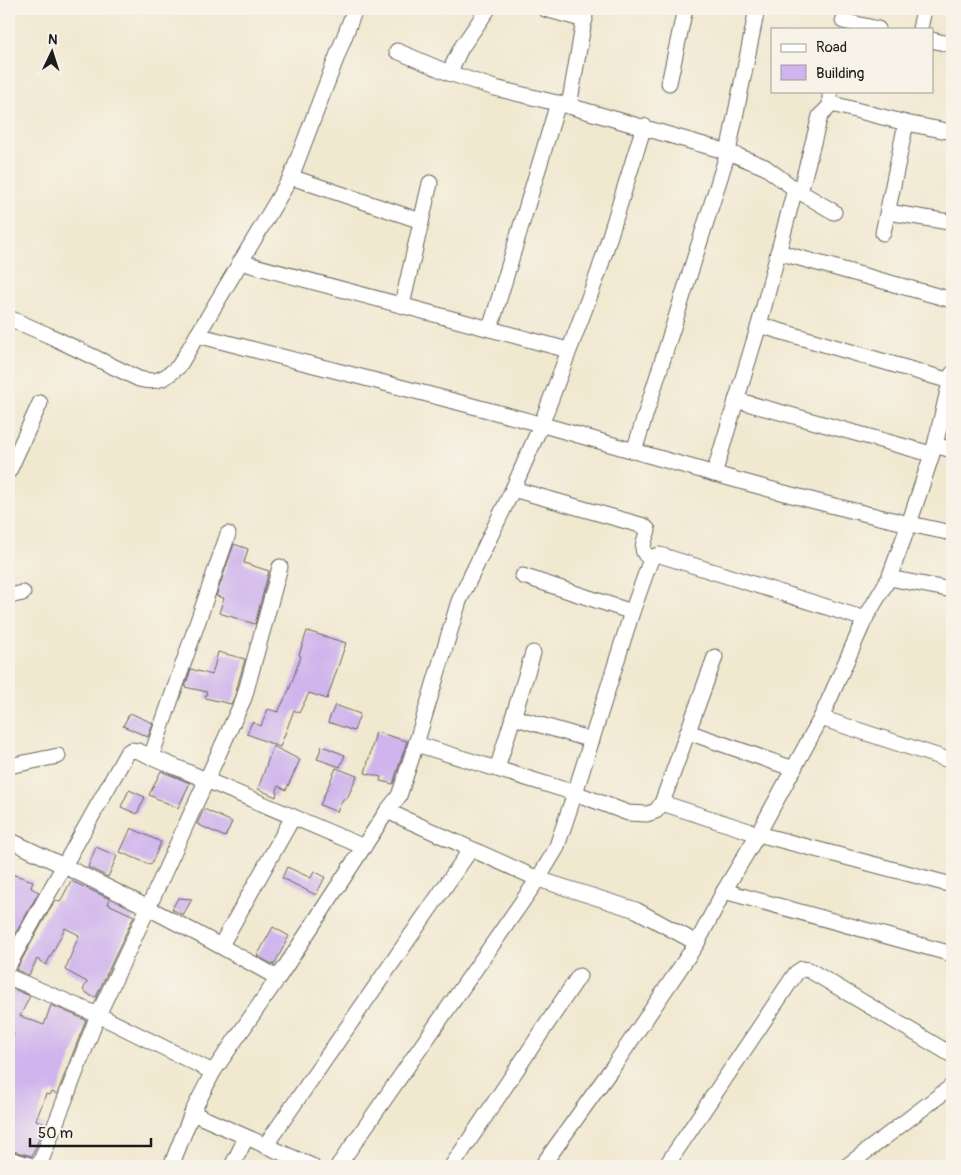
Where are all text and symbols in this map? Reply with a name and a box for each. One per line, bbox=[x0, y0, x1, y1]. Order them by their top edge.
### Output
north arrow bbox=[28, 28, 78, 78]
legend bbox=[771, 28, 934, 92]
text: N bbox=[48, 31, 58, 48]
text: Road bbox=[816, 38, 847, 57]
text: Building bbox=[816, 64, 864, 83]
scale bar bbox=[30, 1115, 151, 1147]
text: 50 m bbox=[38, 1124, 73, 1143]

